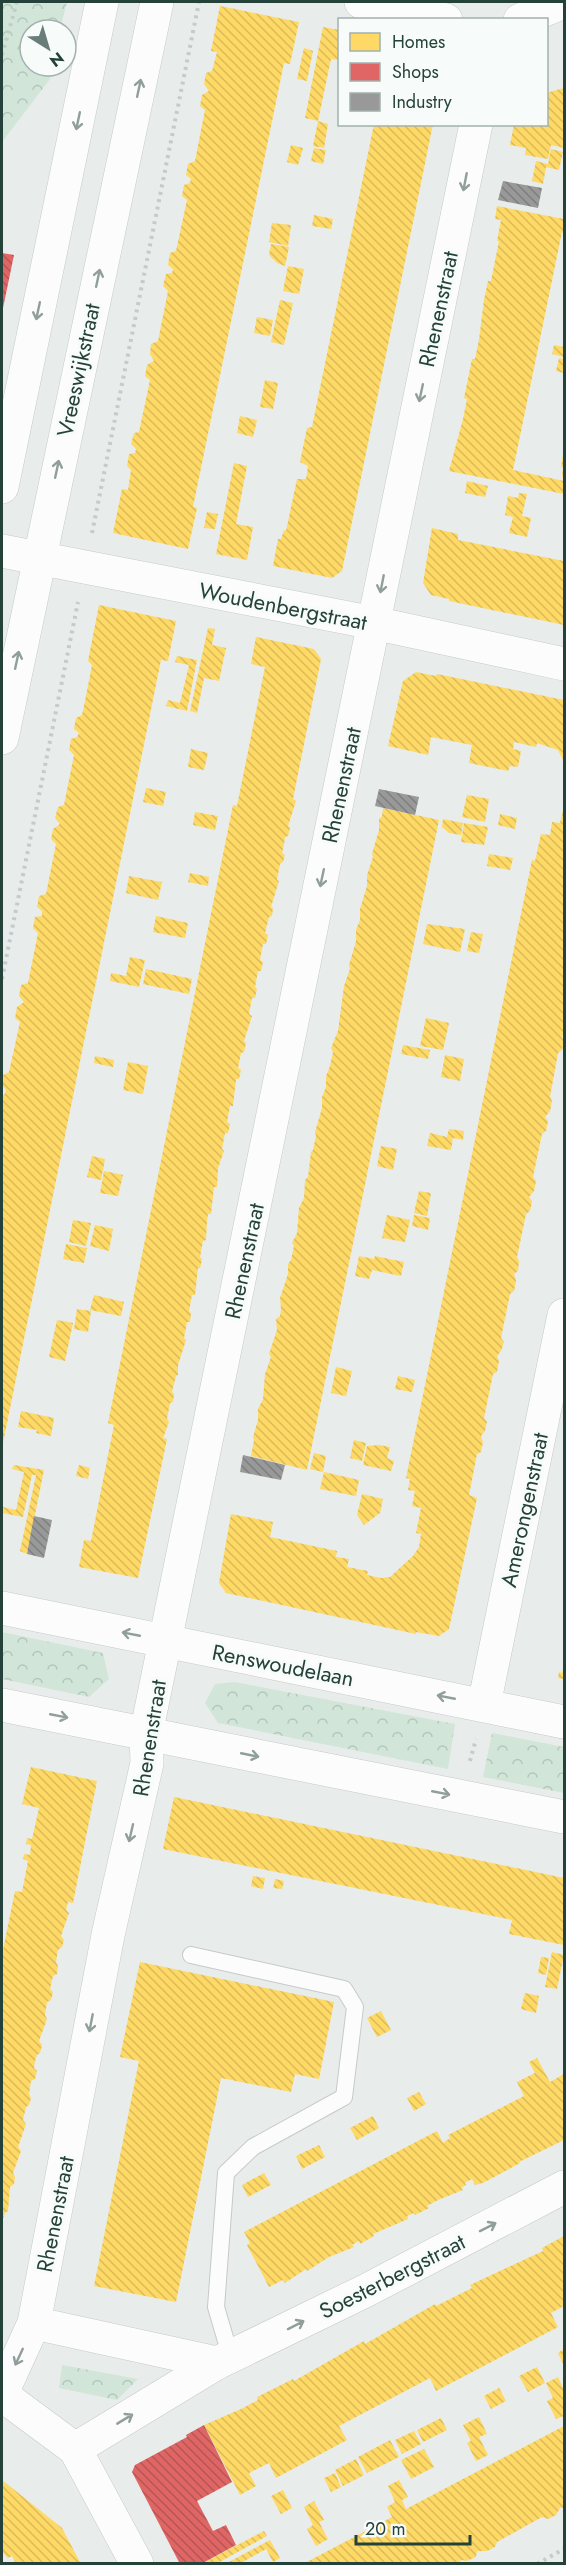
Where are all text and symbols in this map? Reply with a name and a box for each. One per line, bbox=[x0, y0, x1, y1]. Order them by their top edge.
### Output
north arrow bbox=[18, 18, 78, 78]
legend bbox=[338, 18, 548, 126]
text: Homes bbox=[392, 29, 445, 55]
text: N bbox=[45, 47, 69, 73]
text: Shops bbox=[392, 59, 439, 85]
one-way arrow bbox=[133, 78, 145, 97]
text: Industry bbox=[392, 89, 452, 115]
one-way arrow bbox=[72, 110, 83, 130]
one-way arrow bbox=[458, 172, 470, 191]
street label: Rhenenstraat bbox=[410, 247, 466, 370]
one-way arrow bbox=[93, 269, 104, 289]
street label: Vreeswijkstraat bbox=[48, 300, 108, 440]
one-way arrow bbox=[31, 302, 43, 321]
one-way arrow bbox=[415, 383, 426, 403]
one-way arrow bbox=[52, 460, 63, 479]
street label: Woudenbergstraat bbox=[196, 574, 371, 638]
one-way arrow bbox=[376, 574, 387, 594]
one-way arrow bbox=[12, 651, 23, 670]
street label: Rhenenstraat bbox=[313, 723, 369, 846]
one-way arrow bbox=[316, 868, 327, 888]
street label: Rhenenstraat bbox=[216, 1199, 272, 1322]
street label: Amerongenstraat bbox=[492, 1429, 556, 1590]
one-way arrow bbox=[122, 1628, 141, 1639]
street label: Renswoudelaan bbox=[209, 1636, 357, 1694]
street label: Rhenenstraat bbox=[124, 1677, 174, 1799]
one-way arrow bbox=[436, 1691, 456, 1702]
one-way arrow bbox=[49, 1711, 68, 1722]
one-way arrow bbox=[240, 1749, 259, 1761]
one-way arrow bbox=[431, 1788, 451, 1799]
one-way arrow bbox=[125, 1823, 137, 1842]
one-way arrow bbox=[86, 2013, 97, 2033]
street label: Rhenenstraat bbox=[28, 2152, 82, 2275]
one-way arrow bbox=[479, 2220, 497, 2232]
street label: Soesterbergstraat bbox=[313, 2225, 471, 2327]
one-way arrow bbox=[287, 2319, 305, 2330]
one-way arrow bbox=[12, 2347, 24, 2365]
one-way arrow bbox=[116, 2412, 133, 2424]
scale bar bbox=[356, 2508, 470, 2546]
text: 20 m bbox=[365, 2516, 405, 2542]

